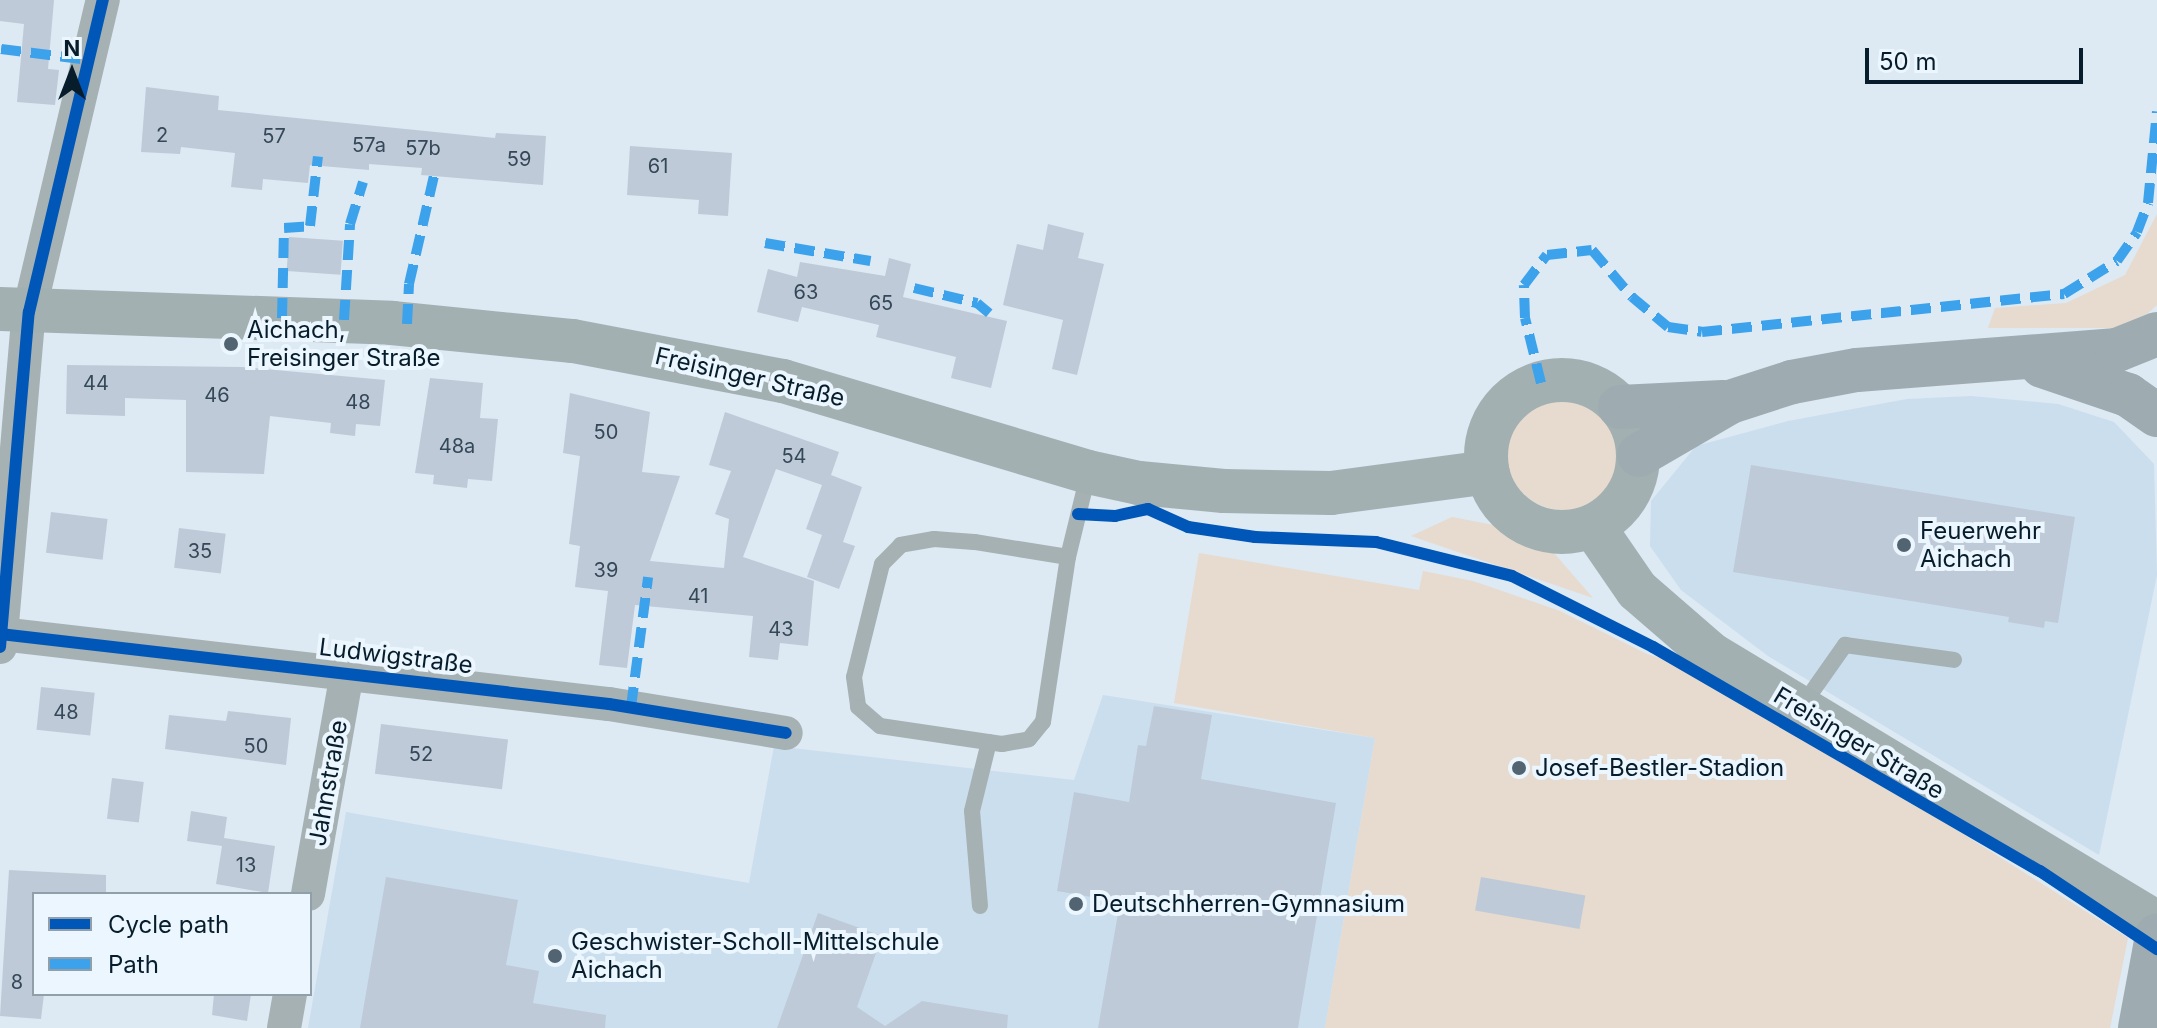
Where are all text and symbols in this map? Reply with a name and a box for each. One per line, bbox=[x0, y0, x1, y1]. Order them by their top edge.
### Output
north arrow bbox=[32, 32, 112, 112]
scale bar bbox=[1869, 32, 2087, 82]
text: N bbox=[64, 35, 80, 61]
text: 50 m bbox=[1879, 47, 1937, 76]
house number: 2 bbox=[156, 123, 168, 147]
house number: 57 bbox=[262, 124, 286, 148]
house number: 57a bbox=[352, 133, 386, 157]
house number: 57b bbox=[405, 136, 441, 160]
house number: 59 bbox=[507, 147, 531, 171]
house number: 61 bbox=[648, 154, 668, 178]
house number: 63 bbox=[794, 280, 818, 304]
house number: 65 bbox=[869, 291, 893, 315]
place label: Aichach, Freisinger Straße bbox=[247, 316, 441, 372]
marker: Aichach, Freisinger Straße bbox=[222, 335, 240, 353]
street label: Freisinger Straße bbox=[652, 341, 848, 413]
house number: 44 bbox=[83, 371, 109, 395]
house number: 46 bbox=[204, 383, 230, 407]
house number: 48 bbox=[345, 390, 371, 414]
house number: 50 bbox=[594, 420, 618, 444]
house number: 48a bbox=[439, 434, 475, 458]
house number: 54 bbox=[781, 444, 807, 468]
place label: Feuerwehr Aichach bbox=[1920, 517, 2041, 573]
marker: Feuerwehr Aichach bbox=[1895, 536, 1913, 554]
house number: 35 bbox=[188, 539, 212, 563]
house number: 39 bbox=[594, 558, 618, 582]
house number: 41 bbox=[688, 584, 708, 608]
house number: 43 bbox=[768, 617, 794, 641]
street label: Ludwigstraße bbox=[318, 632, 474, 680]
street label: Freisinger Straße bbox=[1769, 681, 1949, 805]
house number: 48 bbox=[53, 700, 79, 724]
street label: Jahnstraße bbox=[303, 718, 353, 848]
house number: 50 bbox=[244, 734, 268, 758]
house number: 52 bbox=[409, 742, 433, 766]
place label: Josef-Bestler-Stadion bbox=[1535, 754, 1784, 782]
marker: Josef-Bestler-Stadion bbox=[1510, 759, 1528, 777]
house number: 13 bbox=[236, 853, 256, 877]
place label: Deutschherren-Gymnasium bbox=[1092, 890, 1405, 918]
legend bbox=[32, 892, 312, 996]
marker: Deutschherren-Gymnasium bbox=[1067, 895, 1085, 913]
text: Cycle path bbox=[108, 910, 229, 939]
place label: Geschwister-Scholl-Mittelschule Aichach bbox=[571, 928, 939, 984]
marker: Geschwister-Scholl-Mittelschule Aichach bbox=[546, 947, 564, 965]
text: Path bbox=[108, 950, 159, 979]
house number: 8 bbox=[11, 970, 23, 994]

